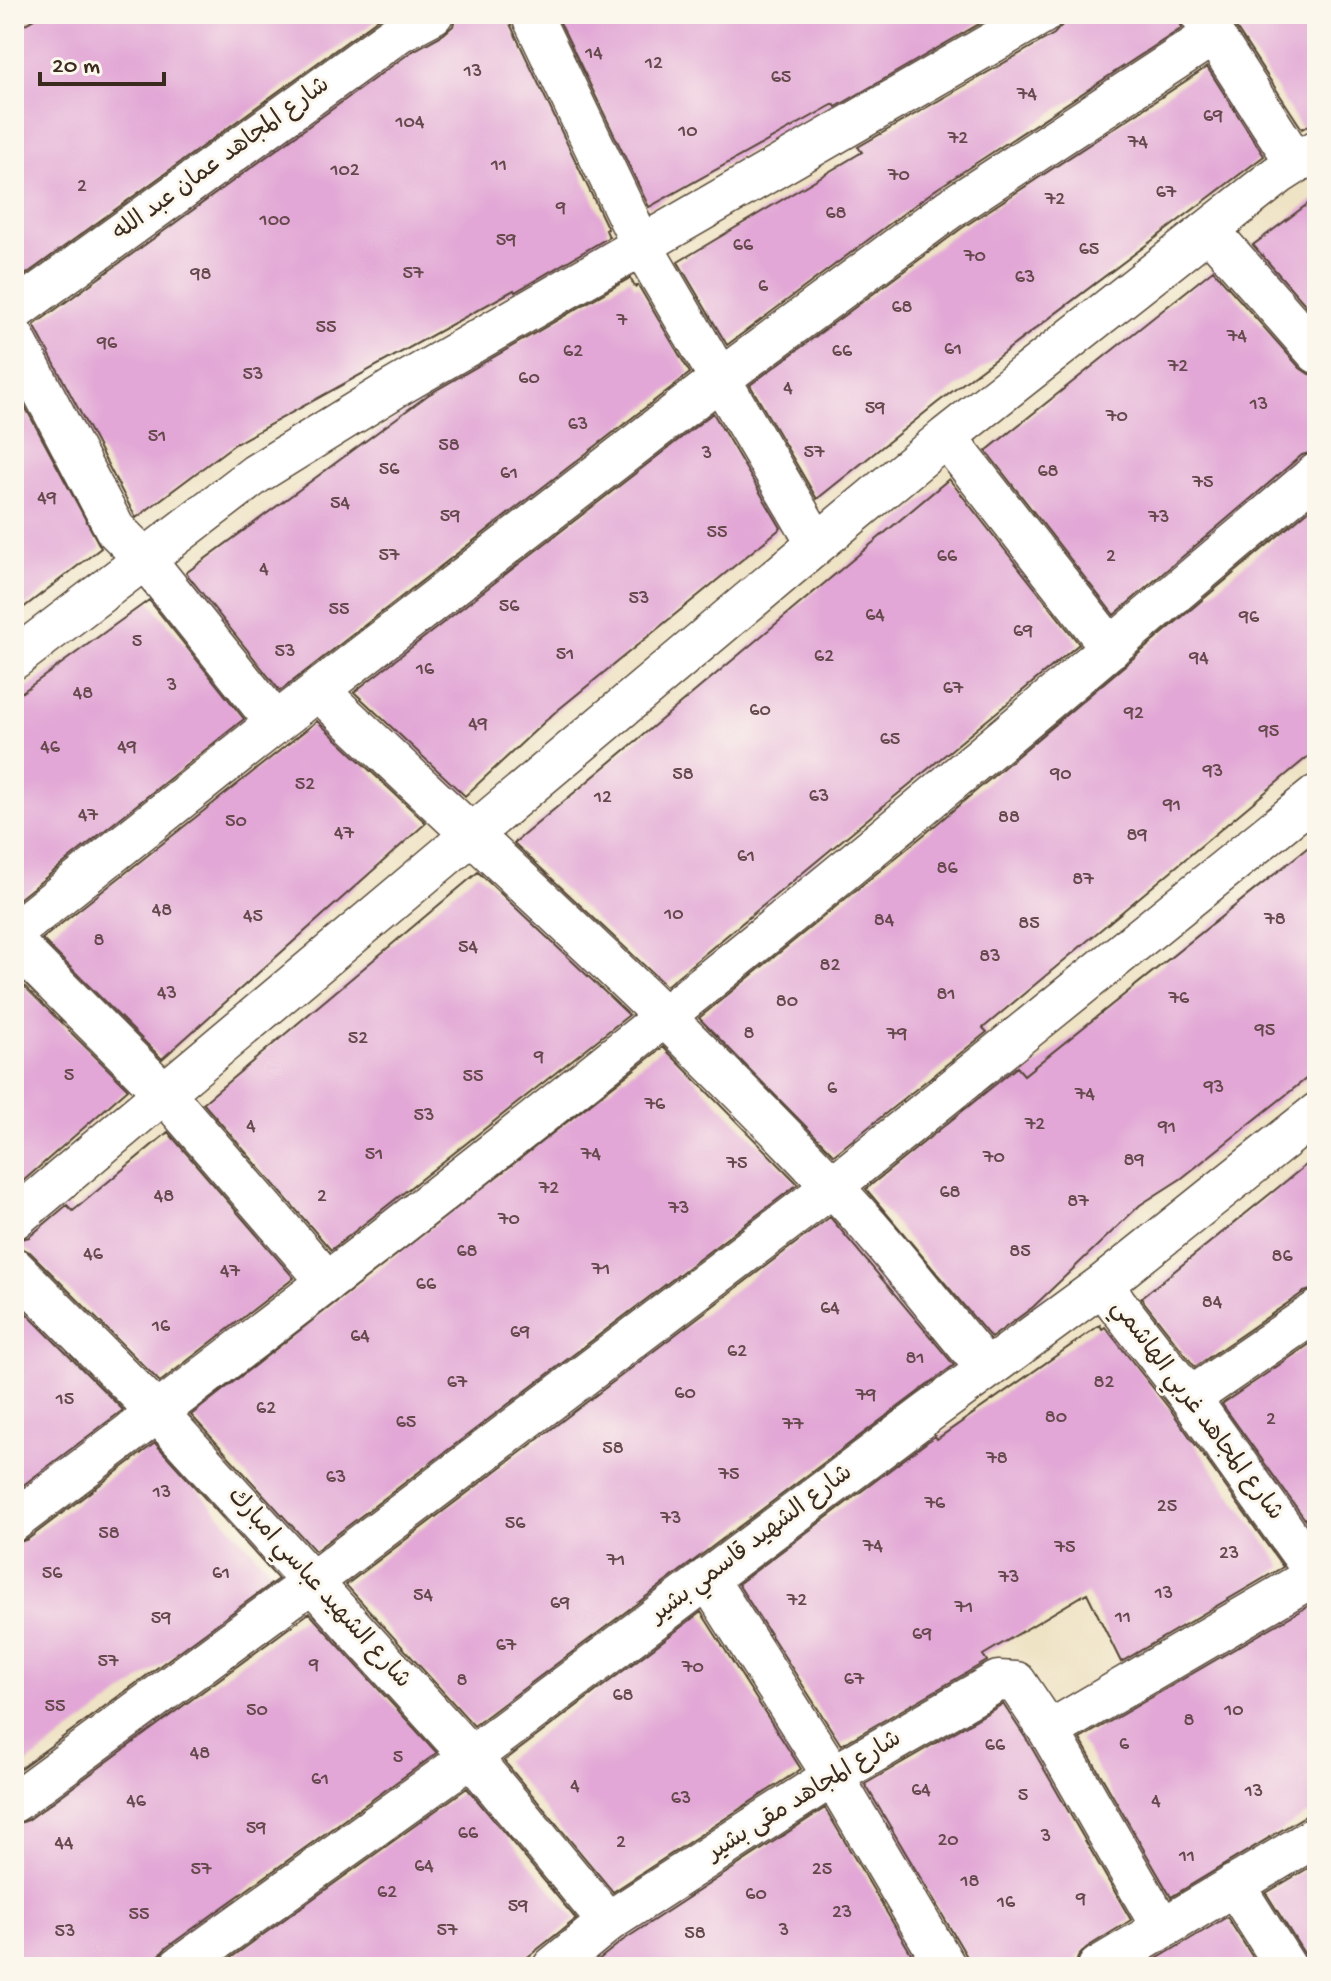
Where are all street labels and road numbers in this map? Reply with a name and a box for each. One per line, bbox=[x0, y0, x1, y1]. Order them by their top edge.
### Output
street label: شارع المجاهد عمان عبد الله bbox=[108, 72, 336, 248]
street label: شارع المجاهد غربي الهاشمي bbox=[1101, 1295, 1289, 1529]
street label: شارع الشهيد قاسمي بشير bbox=[643, 1459, 861, 1634]
street label: شارع الشهيد عباسي امبارك bbox=[218, 1482, 416, 1698]
street label: شارع المجاهد مقى بشير bbox=[701, 1725, 908, 1870]

